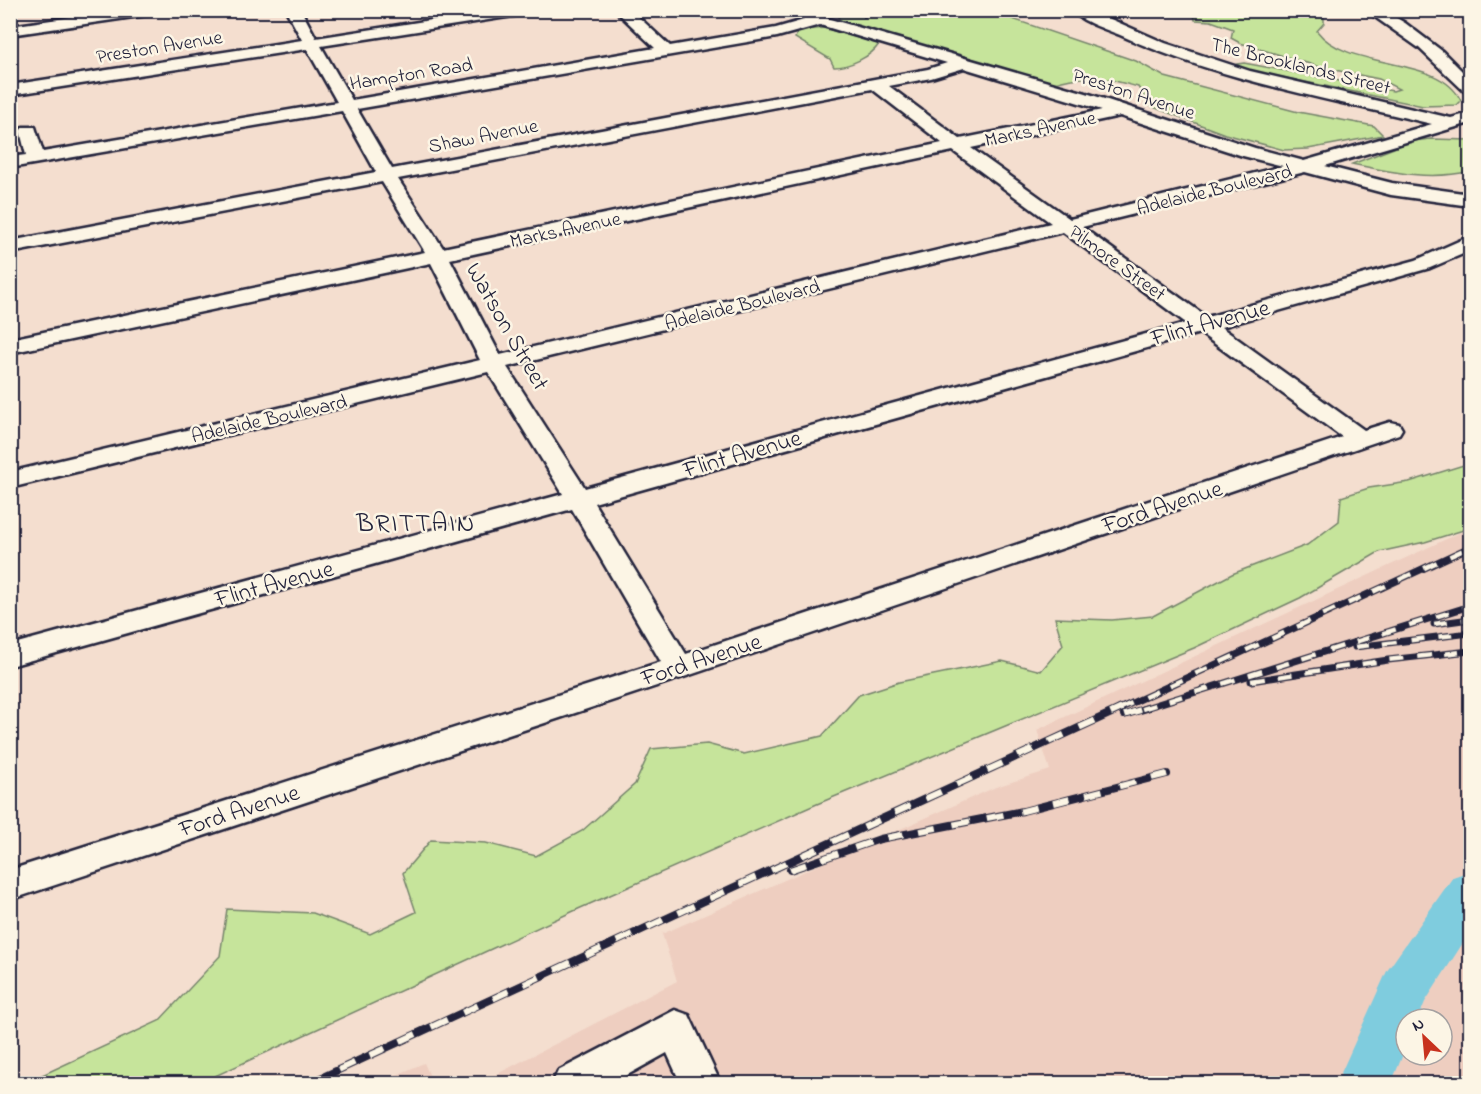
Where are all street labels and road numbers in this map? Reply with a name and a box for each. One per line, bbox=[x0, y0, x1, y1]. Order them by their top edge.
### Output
street label: Preston Avenue bbox=[94, 24, 225, 73]
street label: The Brooklands Street bbox=[1207, 31, 1394, 104]
street label: Hampton Road bbox=[348, 51, 475, 100]
street label: Preston Avenue bbox=[1068, 62, 1198, 129]
street label: Marks Avenue bbox=[982, 105, 1099, 156]
street label: Shaw Avenue bbox=[426, 113, 541, 162]
street label: Adelaide Boulevard bbox=[1134, 158, 1295, 225]
street label: Marks Avenue bbox=[507, 206, 624, 257]
street label: Pilmore Street bbox=[1062, 219, 1171, 309]
street label: Watson Street bbox=[455, 257, 557, 398]
street label: Adelaide Boulevard bbox=[662, 273, 823, 340]
street label: Flint Avenue bbox=[1146, 292, 1274, 357]
street label: Adelaide Boulevard bbox=[189, 388, 350, 452]
street label: Flint Avenue bbox=[678, 422, 806, 489]
street label: Ford Avenue bbox=[1097, 472, 1228, 545]
street label: Flint Avenue bbox=[210, 553, 338, 618]
street label: Ford Avenue bbox=[636, 625, 767, 698]
street label: Ford Avenue bbox=[174, 776, 305, 849]

